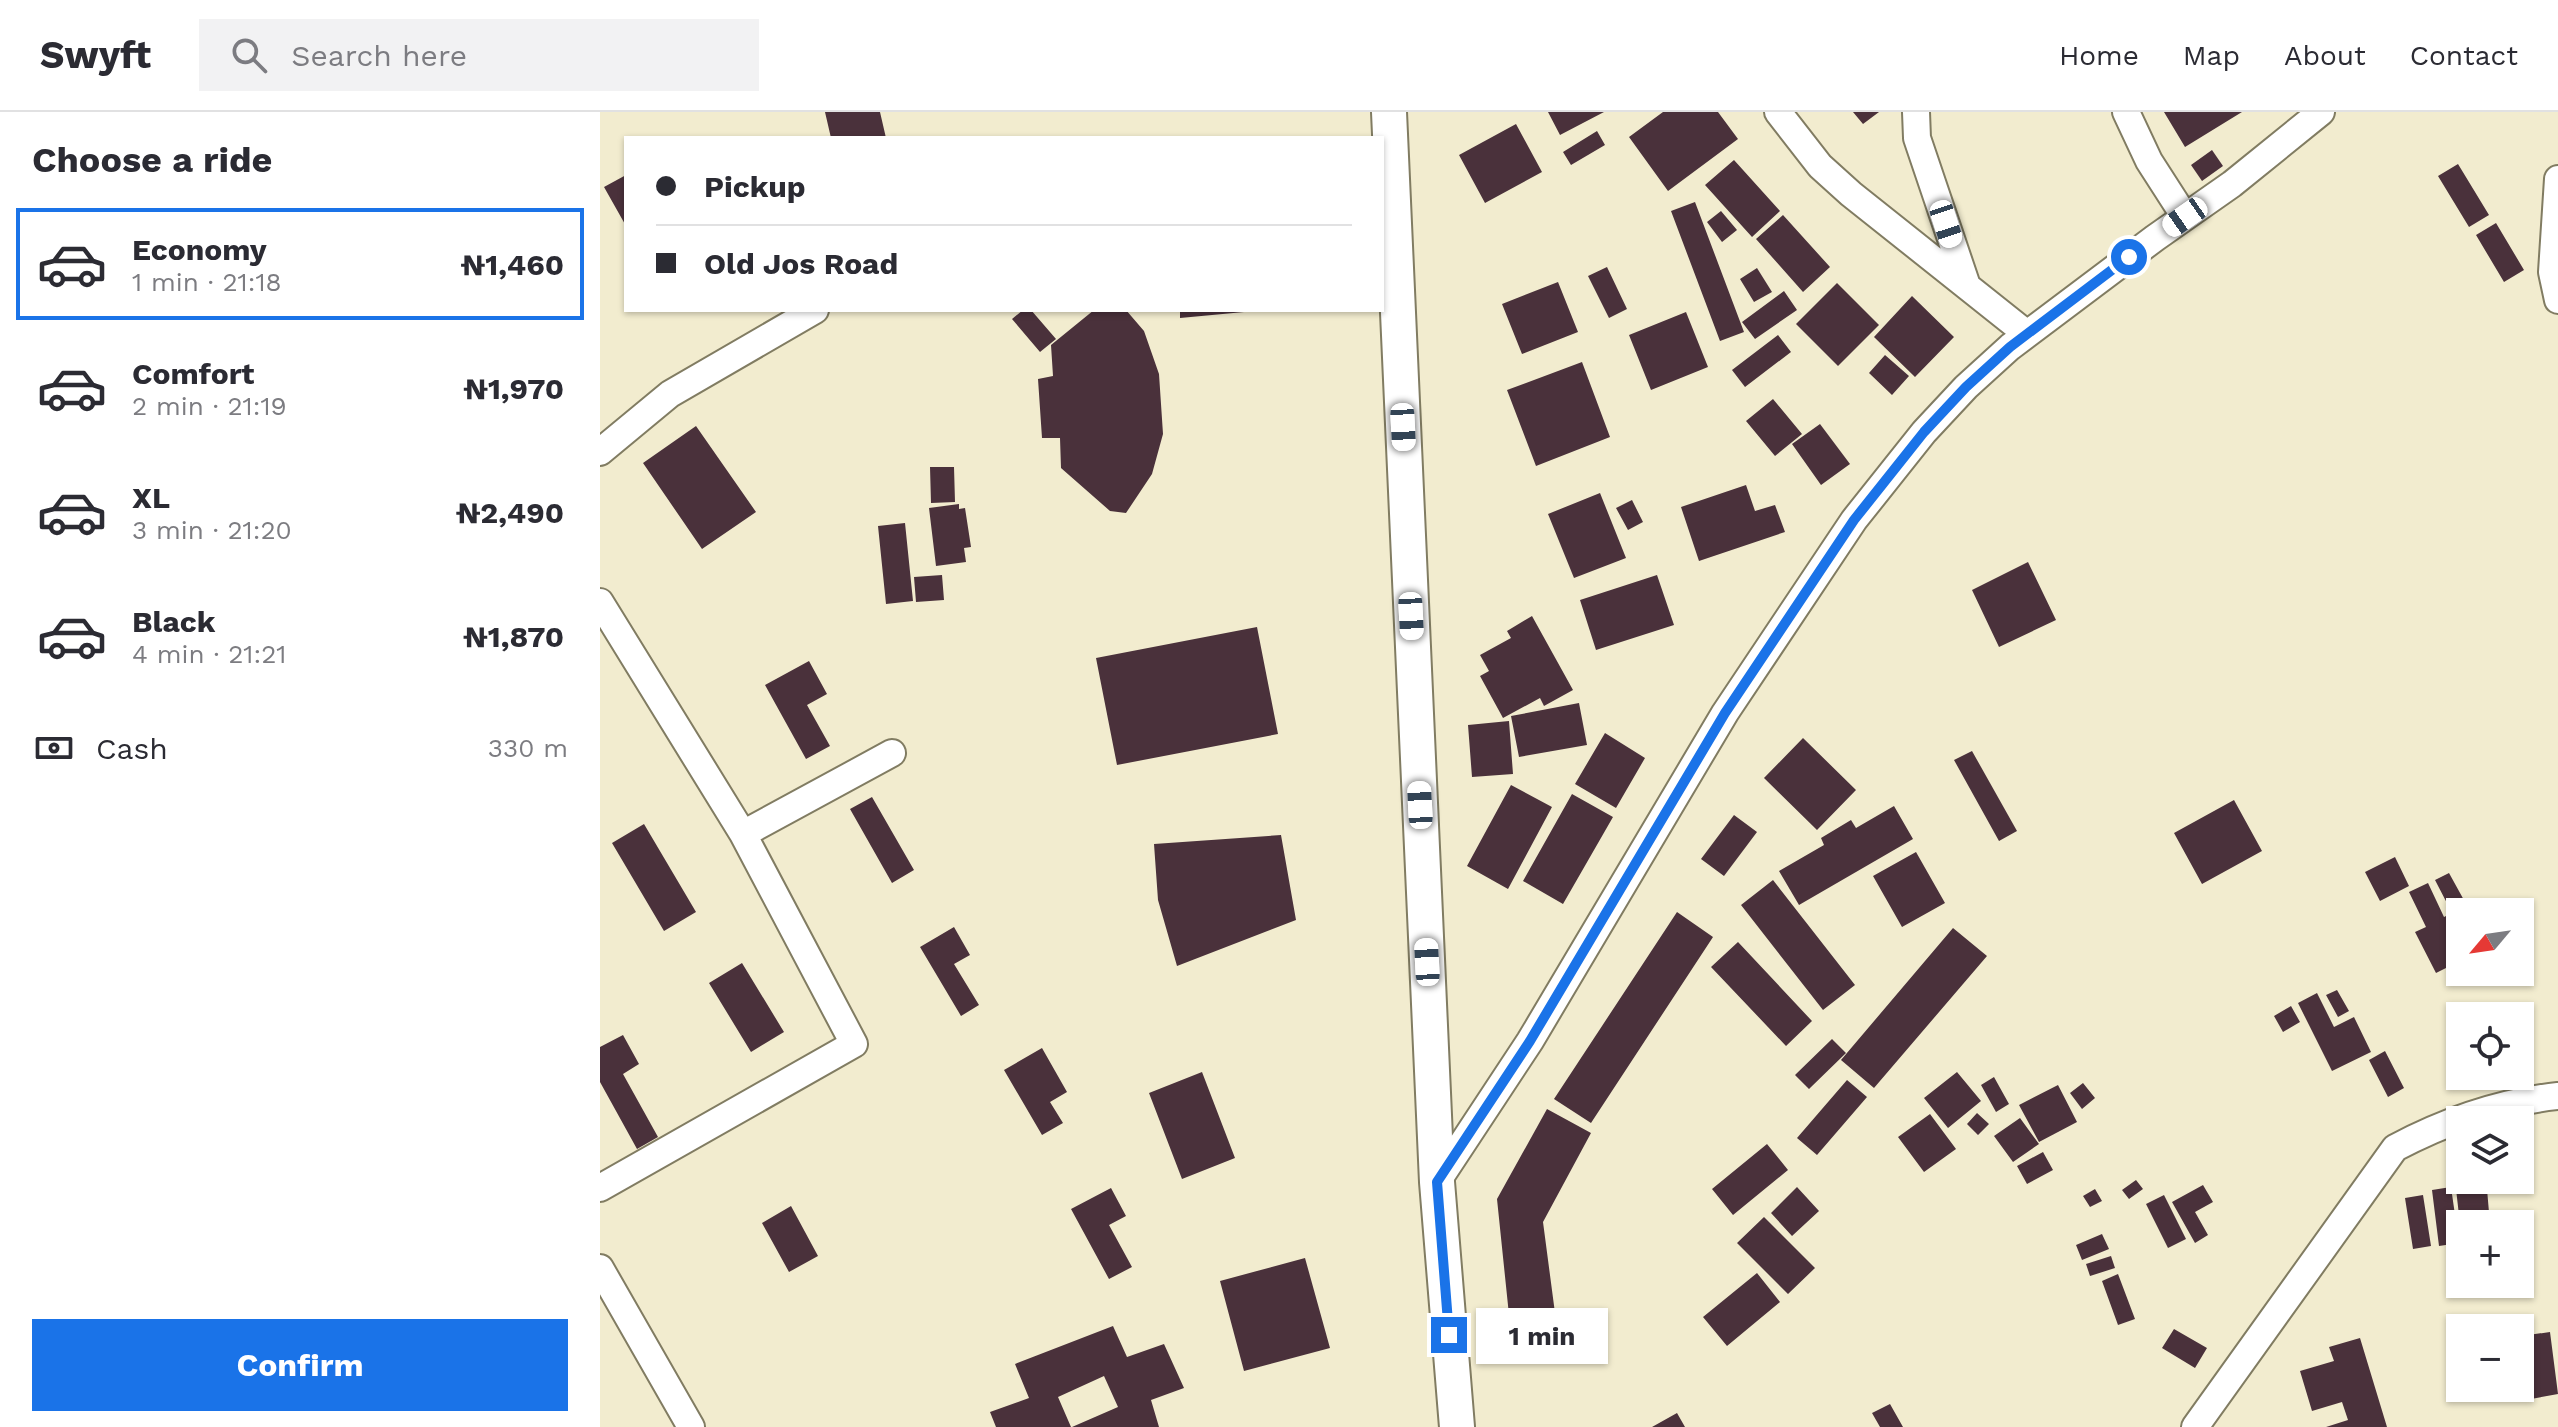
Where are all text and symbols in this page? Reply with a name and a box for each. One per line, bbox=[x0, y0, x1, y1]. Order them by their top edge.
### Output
search box bbox=[199, 19, 759, 91]
text: Swyft bbox=[40, 33, 151, 77]
icon: search bbox=[227, 33, 271, 77]
text: Search here bbox=[291, 38, 467, 73]
text: Home bbox=[2059, 39, 2139, 72]
text: Map bbox=[2183, 39, 2240, 72]
text: About bbox=[2284, 39, 2366, 72]
text: Contact bbox=[2410, 39, 2518, 72]
text: Choose a ride bbox=[32, 139, 272, 181]
text: Pickup bbox=[704, 169, 806, 204]
car bbox=[2158, 193, 2212, 241]
car bbox=[1927, 197, 1965, 251]
icon: car bbox=[36, 228, 108, 300]
text: Economy bbox=[132, 232, 267, 267]
route start bbox=[2111, 239, 2147, 275]
text: Old Jos Road bbox=[704, 246, 898, 281]
text: ₦1,460 bbox=[461, 247, 564, 282]
text: 1 min · 21:18 bbox=[132, 267, 282, 297]
icon: car bbox=[36, 352, 108, 424]
text: Comfort bbox=[132, 356, 254, 391]
text: ₦1,970 bbox=[463, 371, 564, 406]
text: 2 min · 21:19 bbox=[132, 391, 287, 421]
car bbox=[1390, 402, 1416, 452]
icon: car bbox=[36, 476, 108, 548]
text: XL bbox=[132, 480, 170, 515]
text: ₦2,490 bbox=[456, 495, 564, 530]
text: 3 min · 21:20 bbox=[132, 515, 292, 545]
car bbox=[1398, 591, 1424, 641]
icon: car bbox=[36, 600, 108, 672]
text: Black bbox=[132, 604, 216, 639]
text: ₦1,870 bbox=[463, 619, 564, 654]
text: 4 min · 21:21 bbox=[132, 639, 286, 669]
icon: cash bbox=[32, 726, 76, 770]
text: Cash bbox=[96, 731, 168, 766]
text: 330 m bbox=[488, 733, 568, 763]
car bbox=[1407, 780, 1433, 830]
north arrow bbox=[2446, 898, 2534, 986]
map controls bbox=[2446, 898, 2534, 1402]
car bbox=[1414, 937, 1440, 987]
button: locate bbox=[2446, 1002, 2534, 1090]
button: layers bbox=[2446, 1106, 2534, 1194]
button: + bbox=[2446, 1210, 2534, 1298]
callout: 1 min bbox=[1477, 1307, 1609, 1363]
button: − bbox=[2446, 1314, 2534, 1402]
route end bbox=[1431, 1317, 1467, 1353]
button: Confirm bbox=[32, 1319, 568, 1411]
text: 1 min bbox=[1509, 1321, 1575, 1351]

